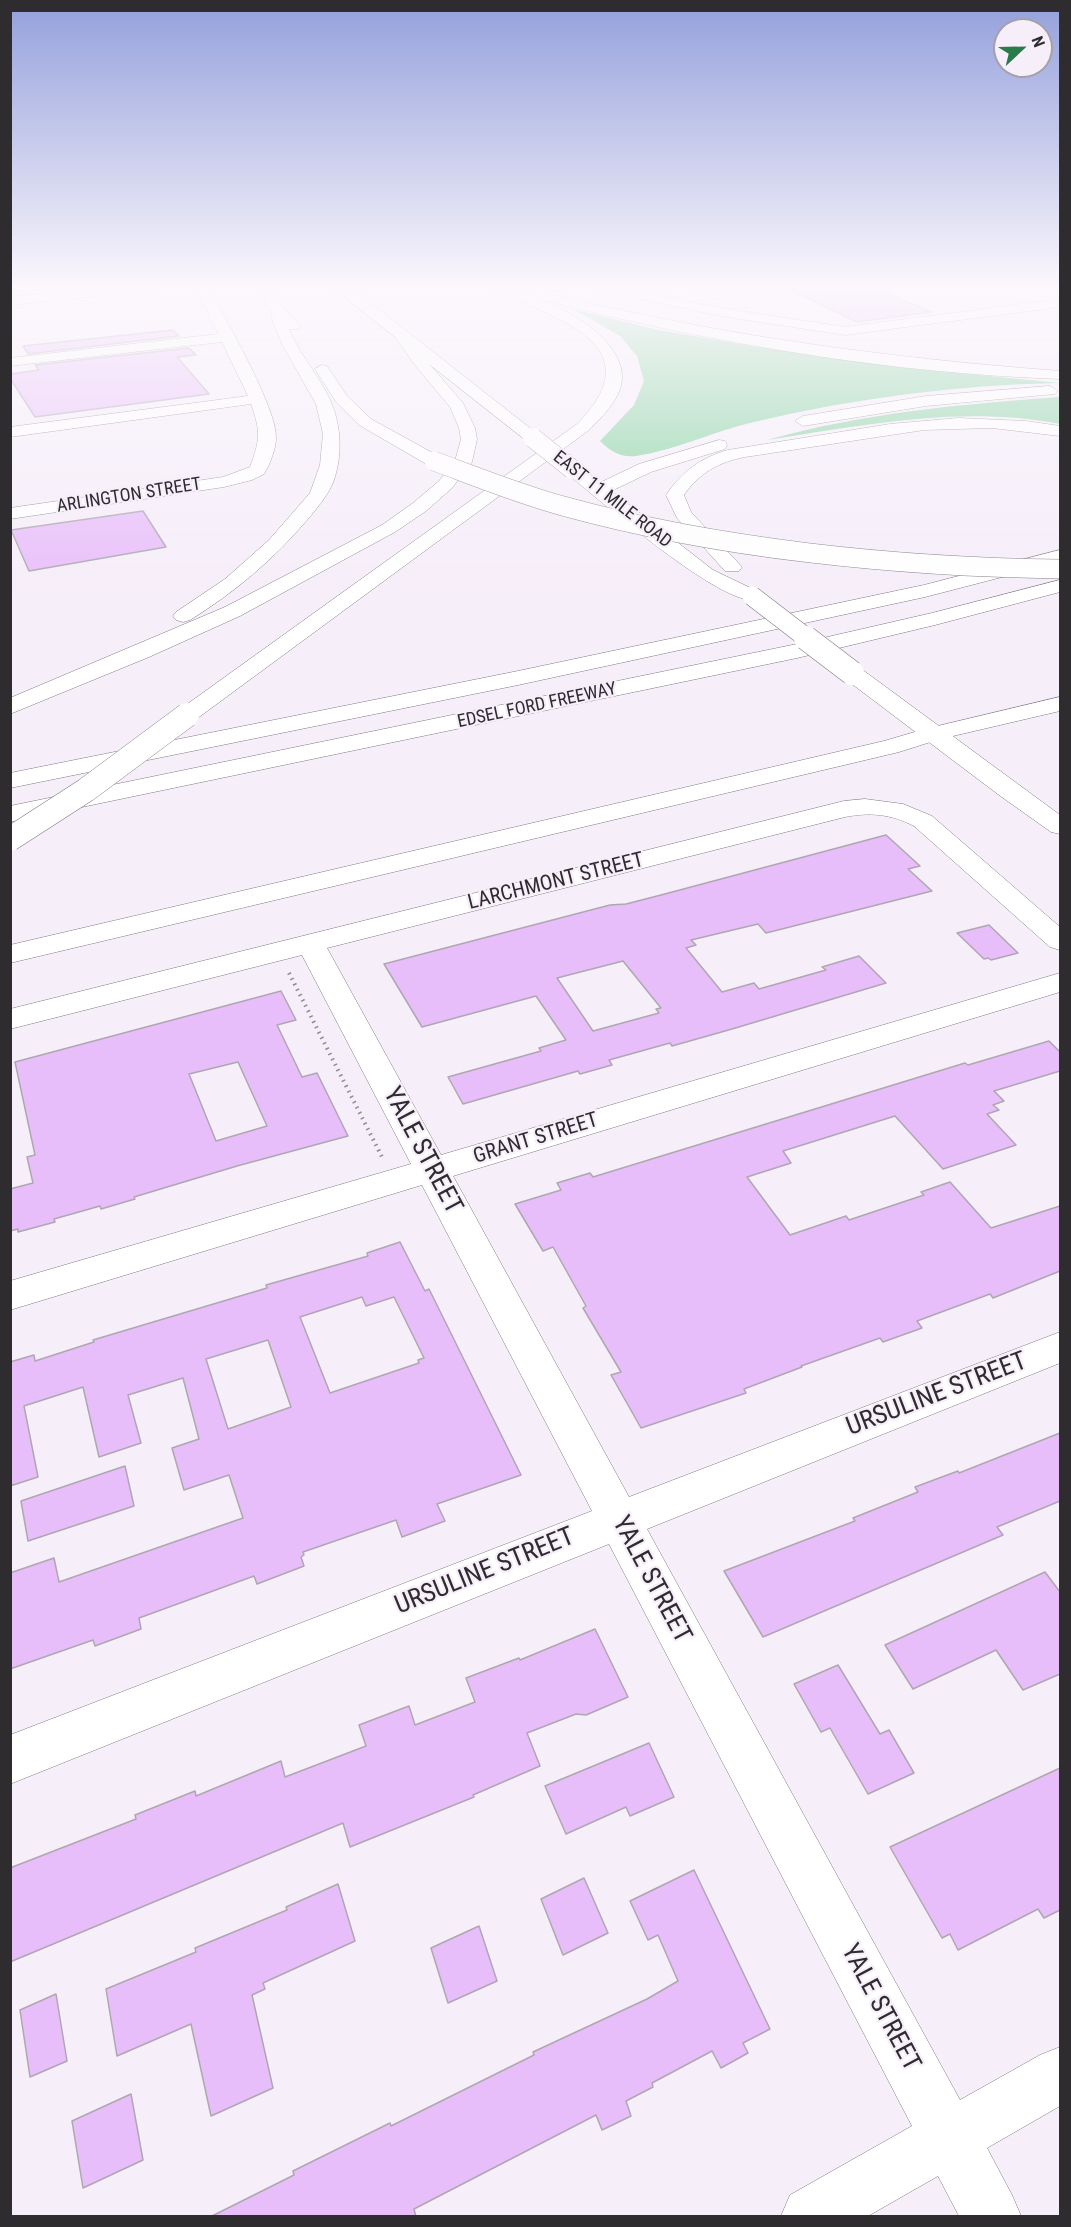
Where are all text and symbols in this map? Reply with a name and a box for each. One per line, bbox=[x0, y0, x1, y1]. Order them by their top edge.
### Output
north arrow bbox=[993, 18, 1053, 78]
text: N bbox=[1028, 34, 1049, 50]
street label: EAST 11 MILE ROAD bbox=[548, 447, 676, 553]
street label: ARLINGTON STREET bbox=[55, 474, 203, 518]
street label: EDSEL FORD FREEWAY bbox=[455, 679, 619, 733]
street label: LARCHMONT STREET bbox=[465, 848, 647, 916]
street label: YALE STREET bbox=[376, 1082, 468, 1220]
street label: GRANT STREET bbox=[471, 1108, 601, 1170]
street label: URSULINE STREET bbox=[842, 1346, 1032, 1444]
street label: YALE STREET bbox=[605, 1511, 697, 1649]
street label: URSULINE STREET bbox=[391, 1522, 579, 1622]
street label: YALE STREET bbox=[834, 1939, 926, 2077]

